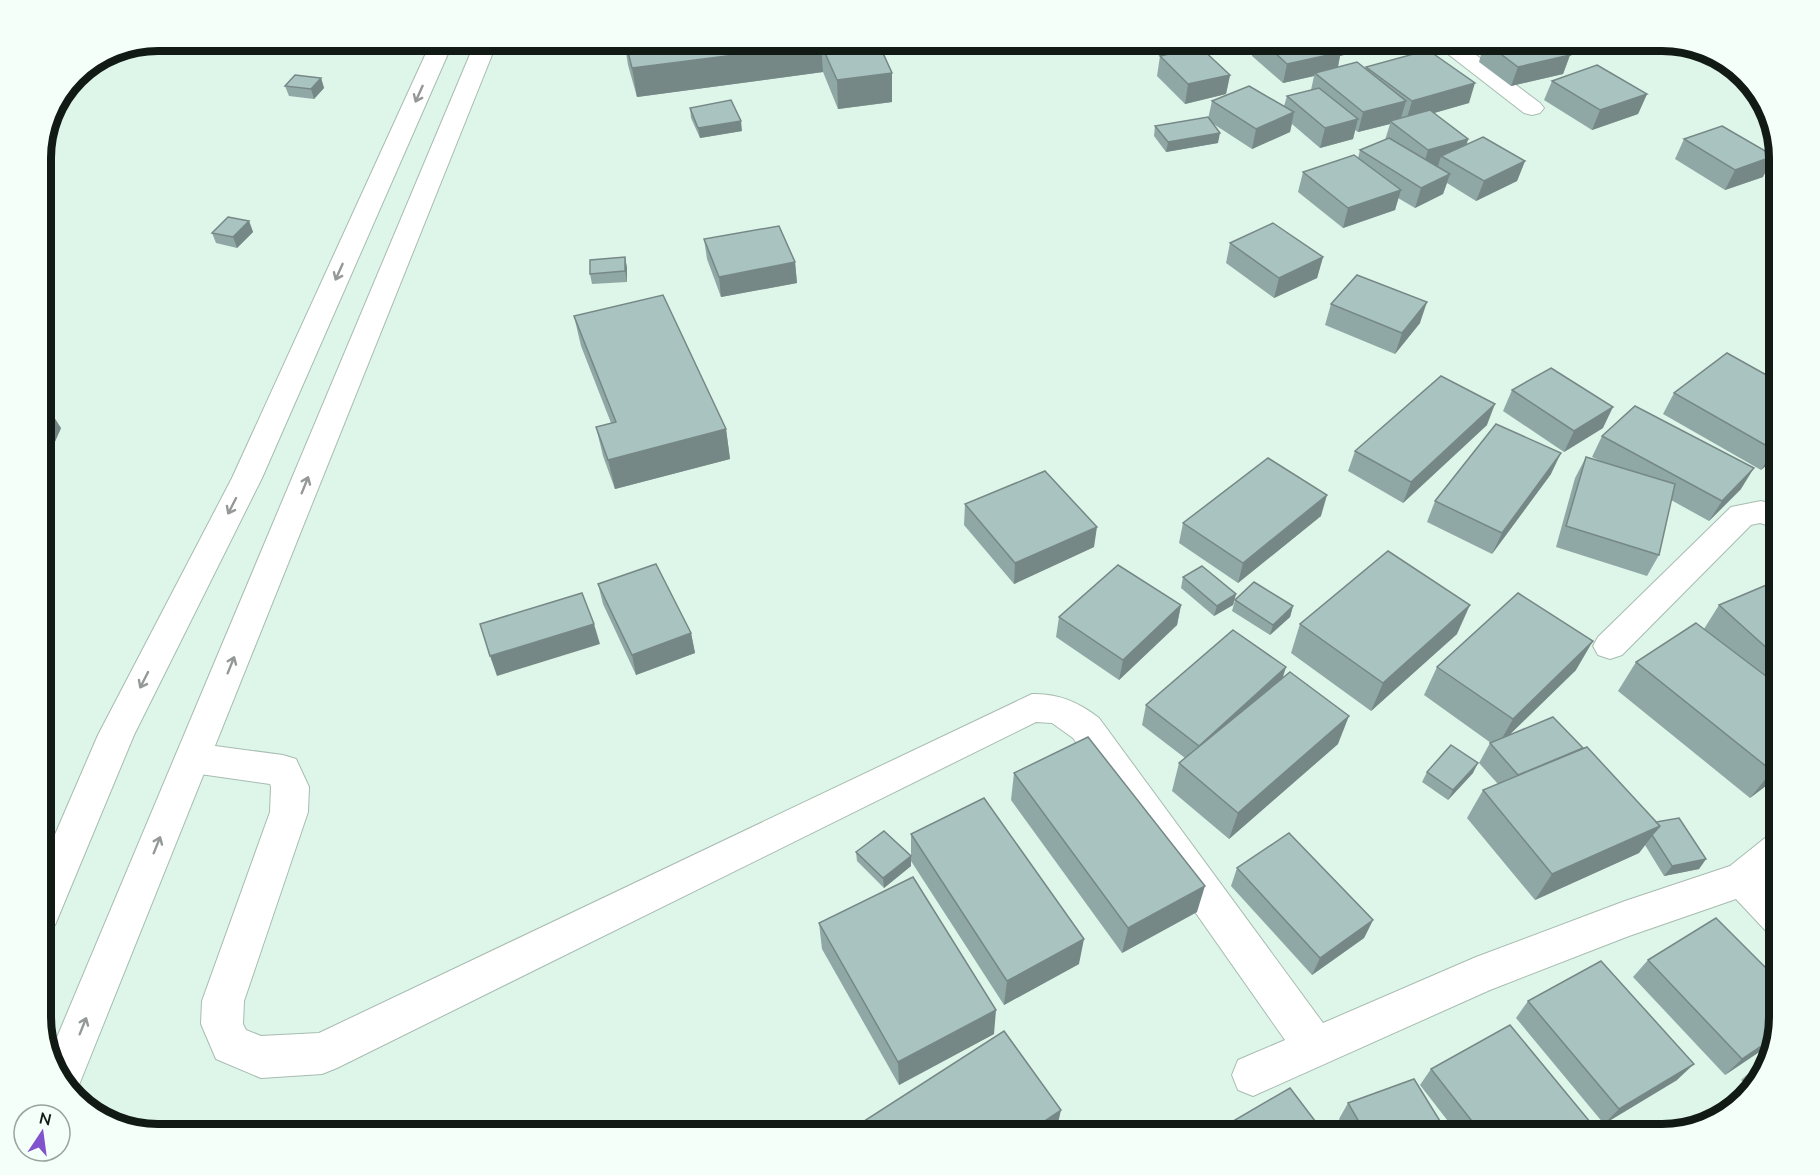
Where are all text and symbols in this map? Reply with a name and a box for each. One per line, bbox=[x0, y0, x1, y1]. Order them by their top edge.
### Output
one-way arrow bbox=[413, 84, 425, 102]
one-way arrow bbox=[333, 262, 345, 280]
one-way arrow bbox=[300, 476, 311, 494]
one-way arrow bbox=[226, 497, 238, 515]
one-way arrow bbox=[226, 656, 237, 675]
one-way arrow bbox=[138, 671, 149, 689]
one-way arrow bbox=[152, 837, 163, 855]
one-way arrow bbox=[78, 1017, 89, 1035]
north arrow bbox=[12, 1103, 72, 1163]
text: N bbox=[37, 1107, 53, 1131]

